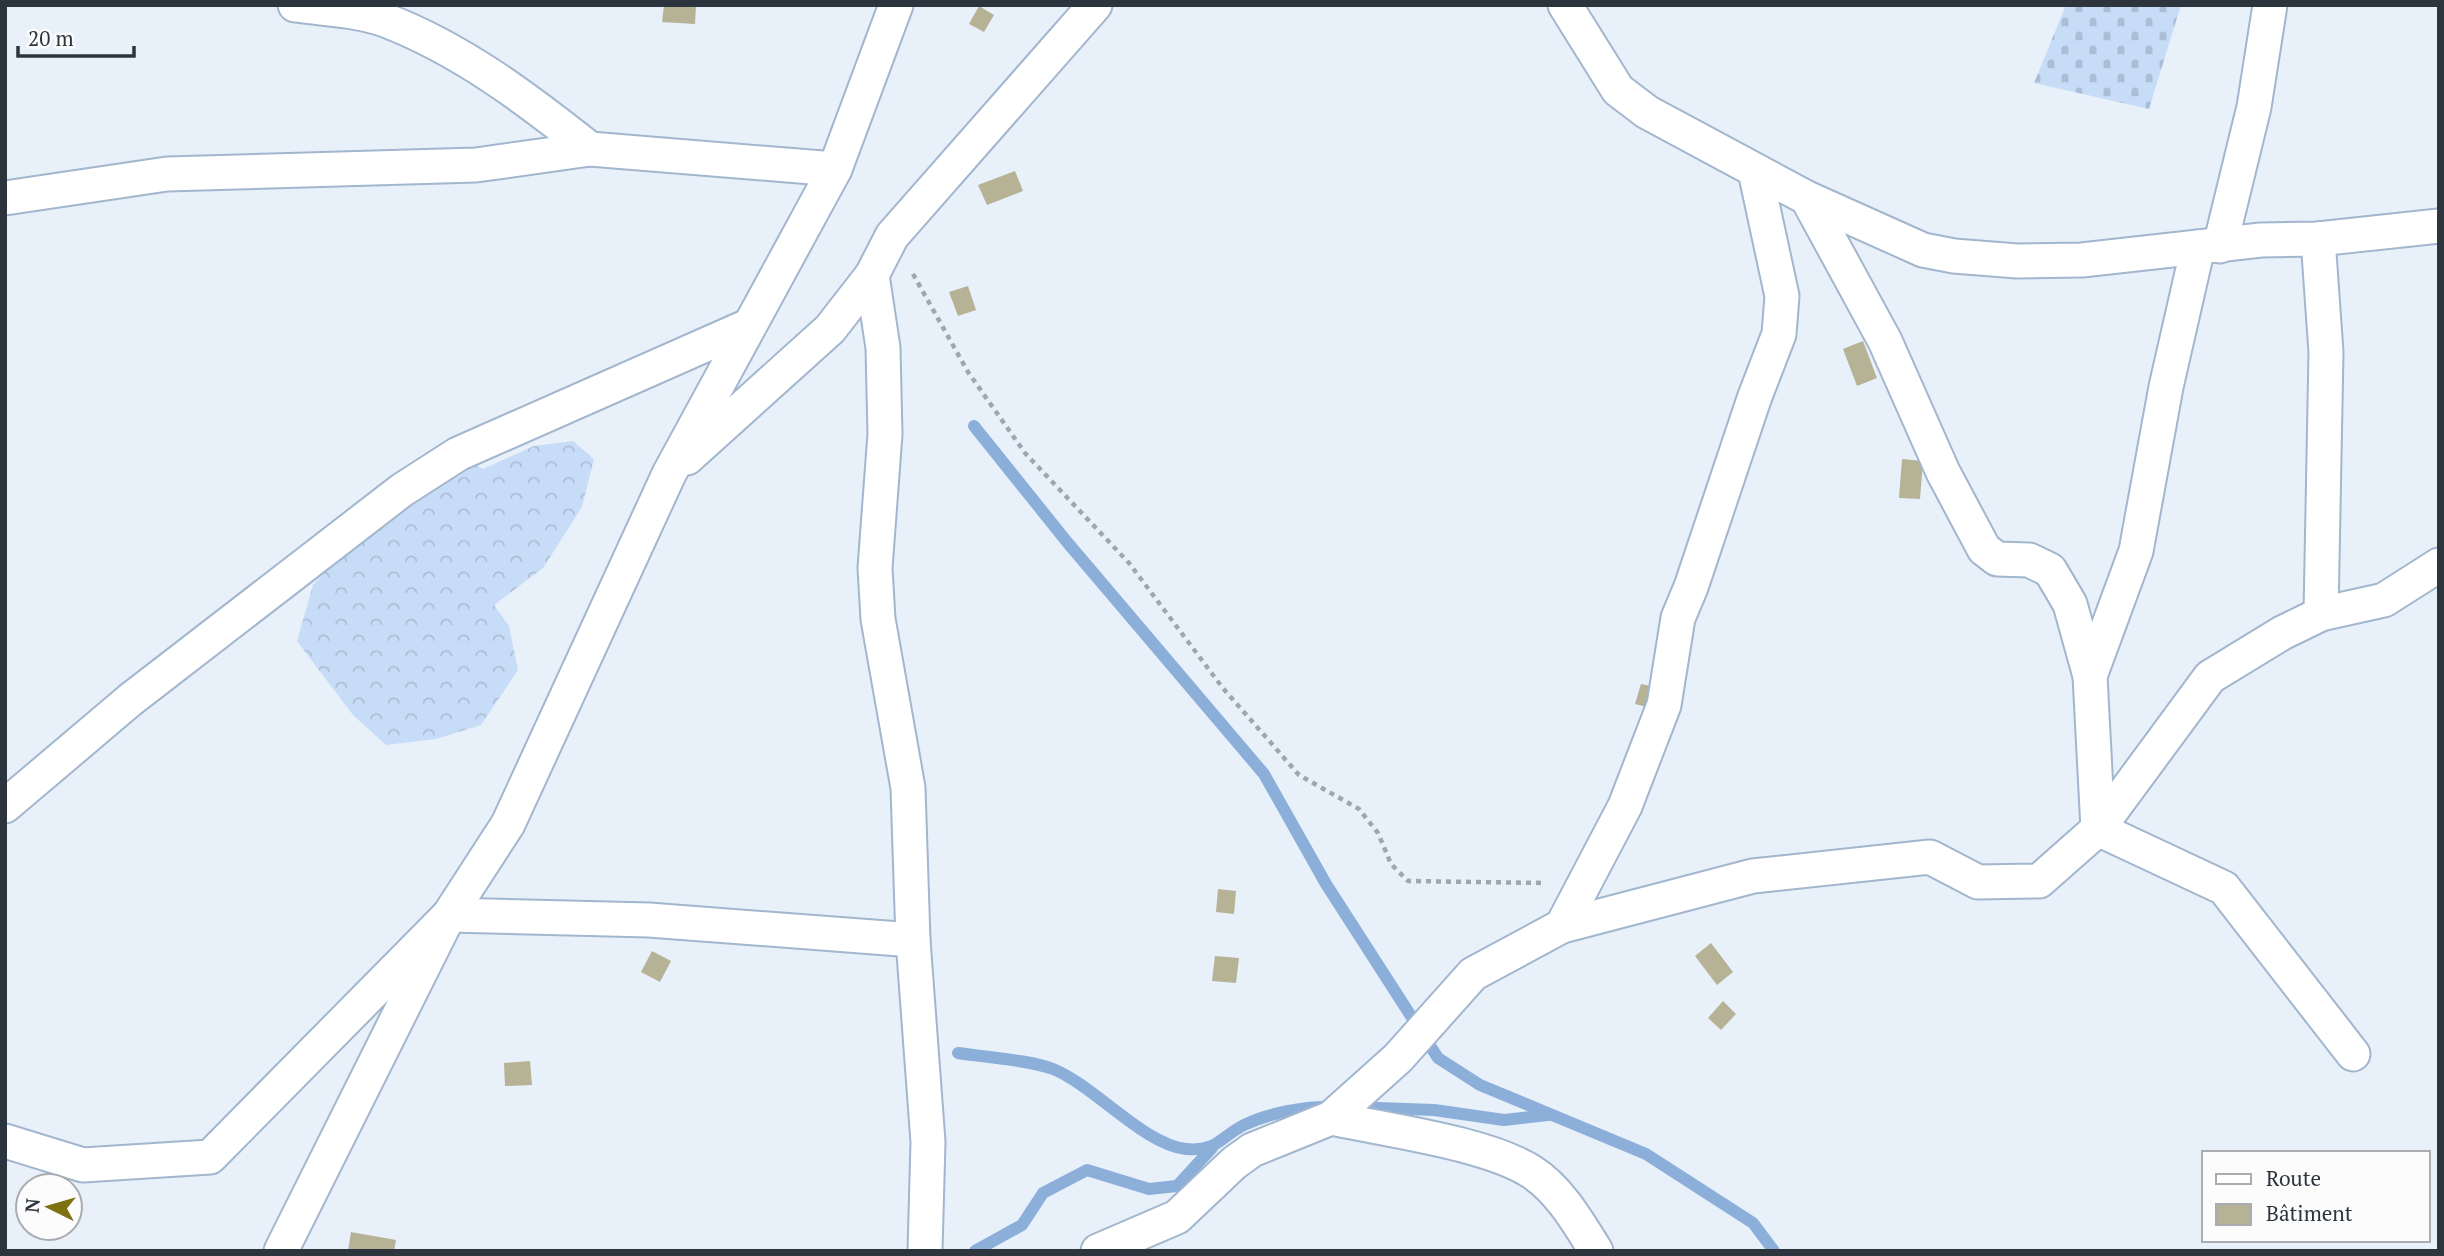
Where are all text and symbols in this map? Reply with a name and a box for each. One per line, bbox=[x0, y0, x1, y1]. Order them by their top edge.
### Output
scale bar bbox=[18, 14, 133, 58]
text: 20 m bbox=[28, 24, 74, 52]
legend bbox=[2202, 1151, 2430, 1242]
text: Route bbox=[2266, 1164, 2321, 1192]
north arrow bbox=[14, 1172, 84, 1242]
text: N bbox=[18, 1197, 45, 1214]
text: Bâtiment bbox=[2266, 1199, 2353, 1227]

